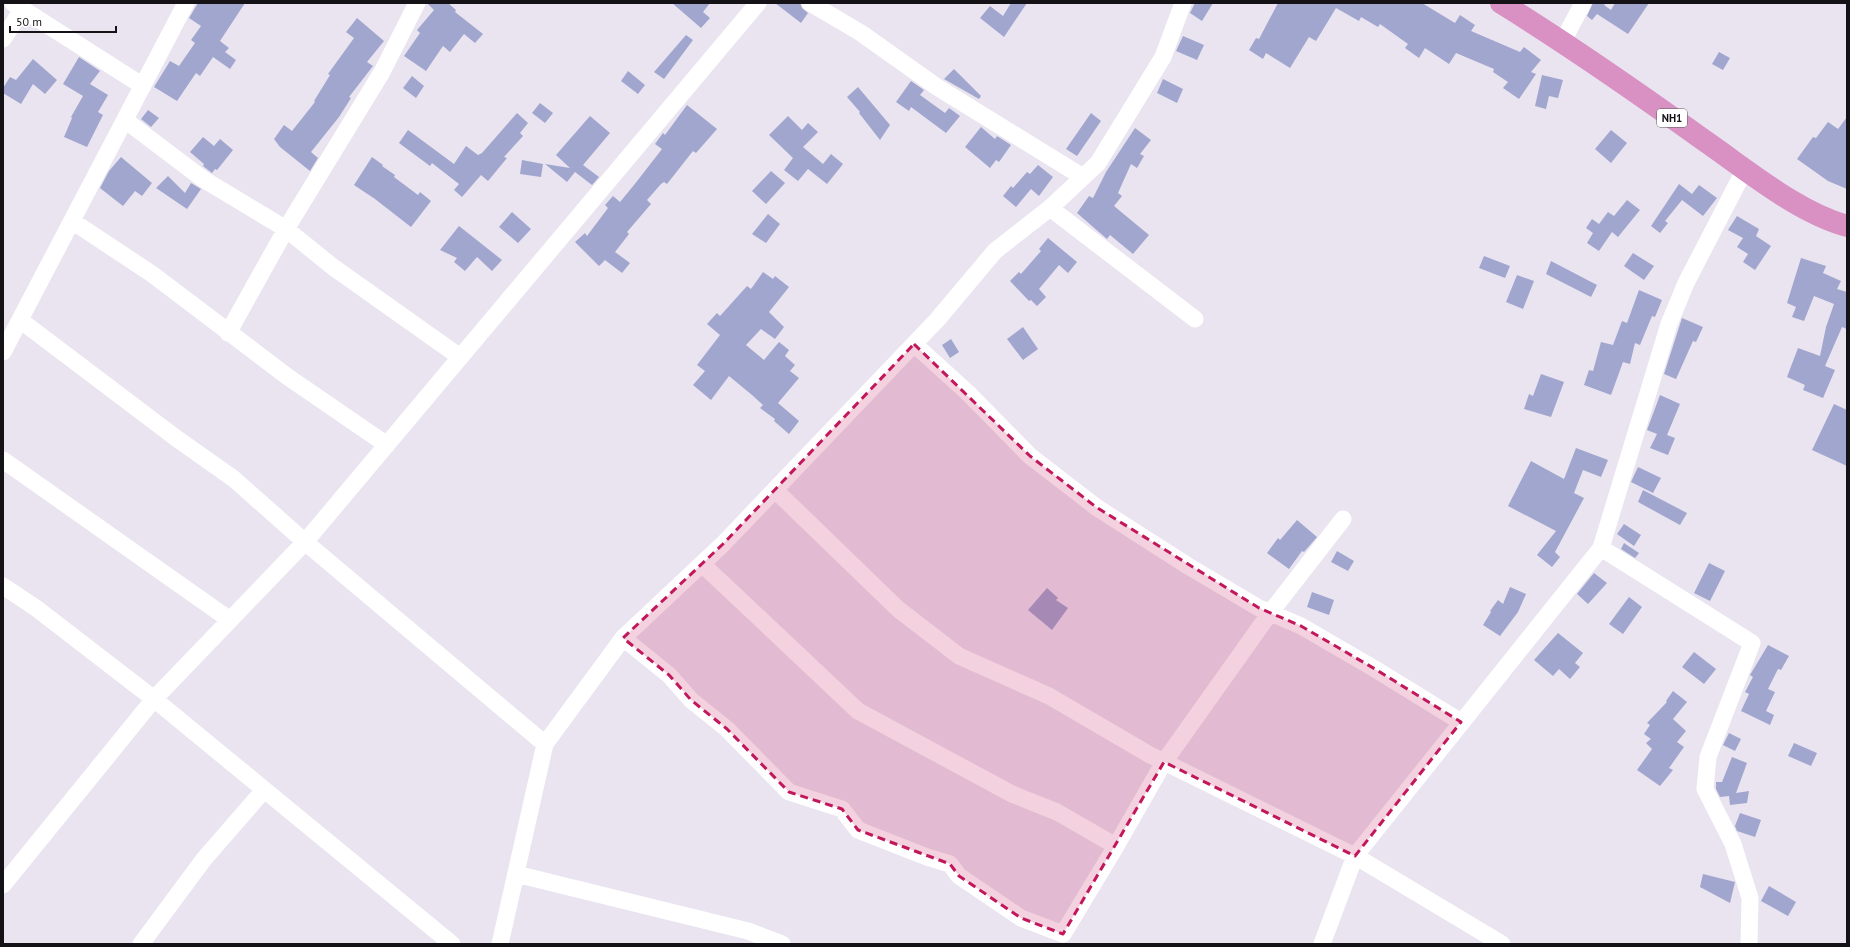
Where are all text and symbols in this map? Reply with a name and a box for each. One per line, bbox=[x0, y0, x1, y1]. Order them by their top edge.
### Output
scale bar bbox=[10, 8, 116, 34]
text: 50 m bbox=[16, 14, 42, 29]
road number: NH1 bbox=[1657, 109, 1687, 127]

